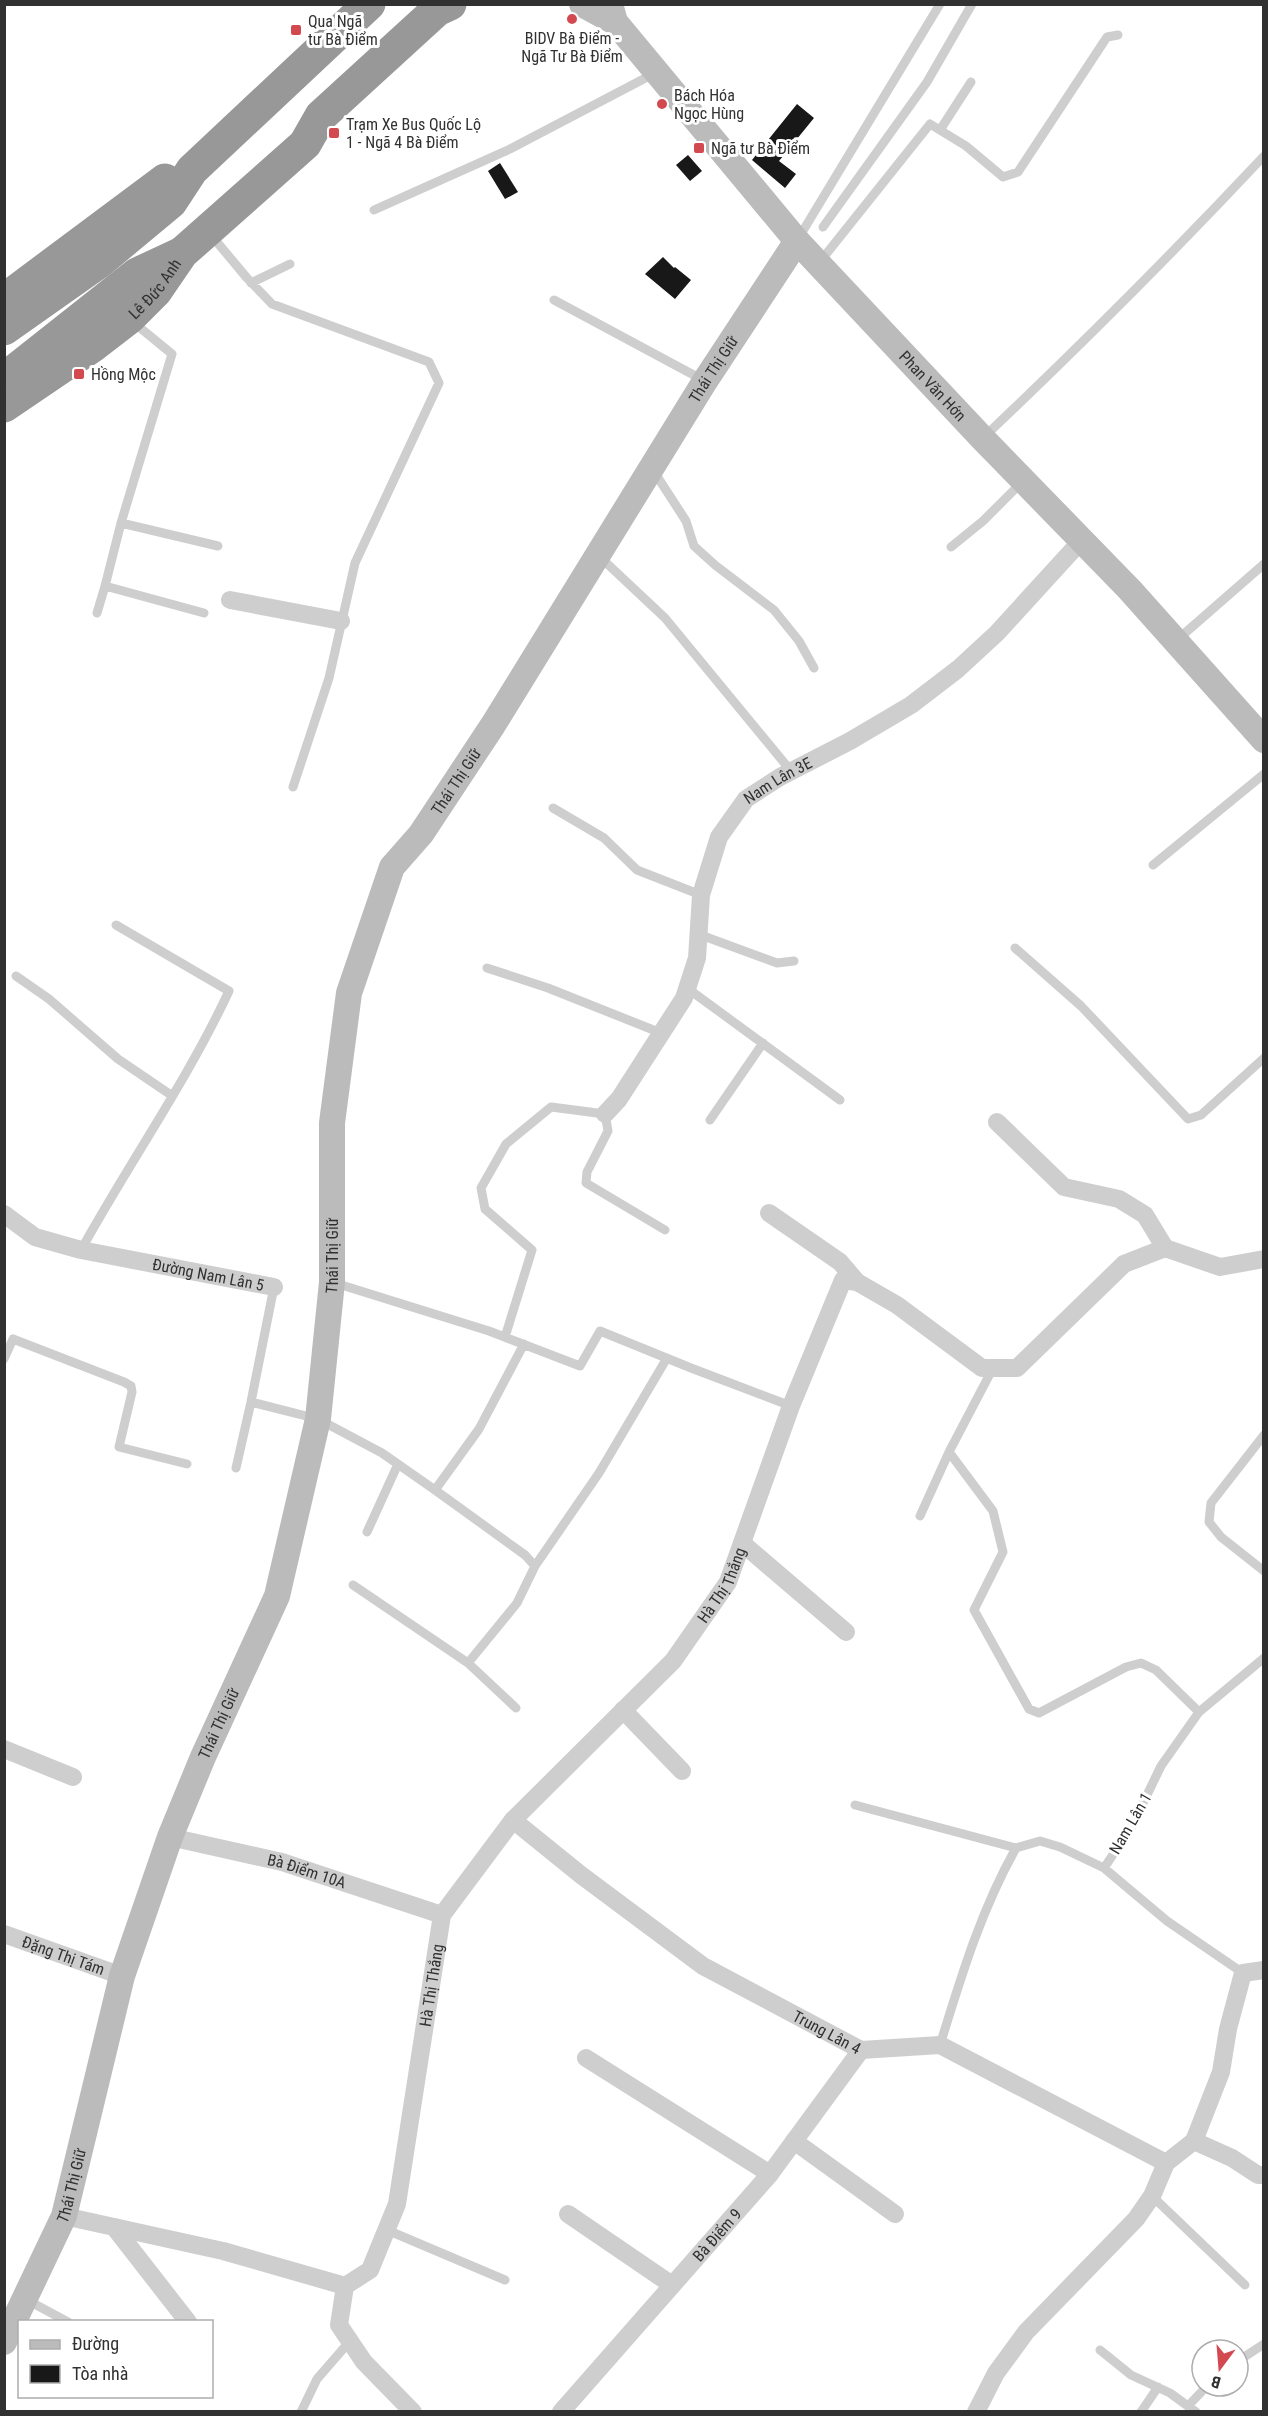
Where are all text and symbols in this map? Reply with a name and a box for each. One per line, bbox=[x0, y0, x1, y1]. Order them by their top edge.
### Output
place label: Qua Ngã tư Bà Điểm bbox=[308, 12, 378, 49]
marker: BIDV Bà Điểm - Ngã Tư Bà Điểm bbox=[565, 12, 579, 26]
marker: Qua Ngã tư Bà Điểm bbox=[289, 23, 303, 37]
place label: BIDV Bà Điểm - Ngã Tư Bà Điểm bbox=[521, 29, 623, 66]
place label: Bách Hóa Ngọc Hùng bbox=[674, 86, 744, 123]
marker: Bách Hóa Ngọc Hùng bbox=[655, 97, 669, 111]
place label: Trạm Xe Bus Quốc Lộ 1 - Ngã 4 Bà Điểm bbox=[346, 115, 481, 152]
marker: Trạm Xe Bus Quốc Lộ 1 - Ngã 4 Bà Điểm bbox=[327, 126, 341, 140]
place label: Ngã tư Bà Điểm bbox=[711, 139, 810, 158]
marker: Ngã tư Bà Điểm bbox=[692, 141, 706, 155]
street label: Lê Đức Anh bbox=[125, 255, 185, 323]
street label: Thái Thị Giữ bbox=[685, 332, 742, 406]
street label: Phan Văn Hớn bbox=[895, 347, 970, 425]
place label: Hồng Mộc bbox=[91, 365, 156, 384]
marker: Hồng Mộc bbox=[72, 367, 86, 381]
street label: Thái Thị Giữ bbox=[427, 744, 485, 819]
street label: Nam Lân 3E bbox=[740, 753, 815, 808]
street label: Thái Thị Giữ bbox=[322, 1217, 342, 1295]
street label: Đường Nam Lân 5 bbox=[151, 1255, 266, 1295]
street label: Hà Thị Thắng bbox=[694, 1545, 750, 1627]
street label: Thái Thị Giữ bbox=[194, 1685, 243, 1762]
street label: Nam Lân 1 bbox=[1105, 1789, 1156, 1857]
street label: Bà Điểm 10A bbox=[266, 1850, 348, 1893]
street label: Đặng Thị Tám bbox=[19, 1932, 107, 1979]
street label: Hà Thị Thắng bbox=[416, 1943, 447, 2028]
street label: Trung Lân 4 bbox=[789, 2006, 864, 2058]
street label: Thái Thị Giữ bbox=[53, 2146, 90, 2226]
street label: Bà Điểm 9 bbox=[689, 2205, 745, 2265]
legend bbox=[18, 2320, 213, 2398]
text: Đường bbox=[72, 2333, 119, 2354]
north arrow bbox=[1190, 2338, 1250, 2398]
text: Tòa nhà bbox=[72, 2363, 128, 2384]
text: B bbox=[1209, 2372, 1223, 2392]

